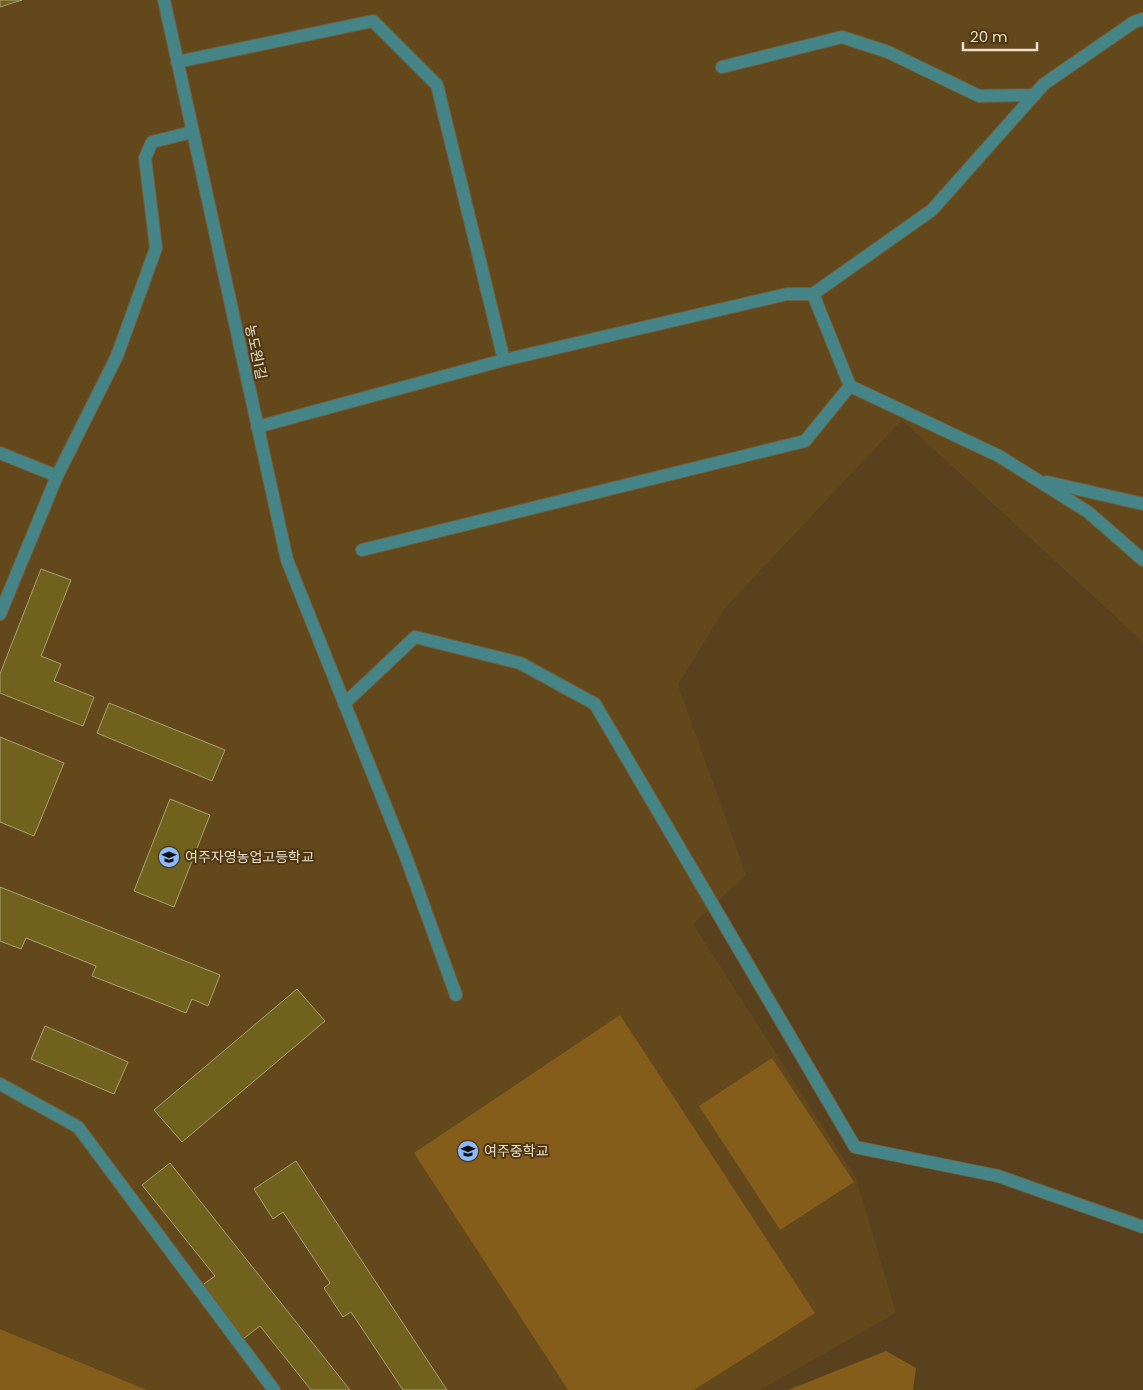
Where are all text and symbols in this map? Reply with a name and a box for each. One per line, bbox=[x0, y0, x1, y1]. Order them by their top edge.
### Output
scale bar bbox=[963, 20, 1037, 52]
text: 20 m bbox=[970, 26, 1008, 47]
street label: 농도원1길 bbox=[240, 323, 272, 381]
school or university icon: 여주자영농업고등학교 bbox=[157, 845, 181, 869]
place label: 여주자영농업고등학교 bbox=[185, 847, 314, 867]
school or university icon: 여주중학교 bbox=[456, 1139, 480, 1163]
place label: 여주중학교 bbox=[484, 1141, 549, 1161]

